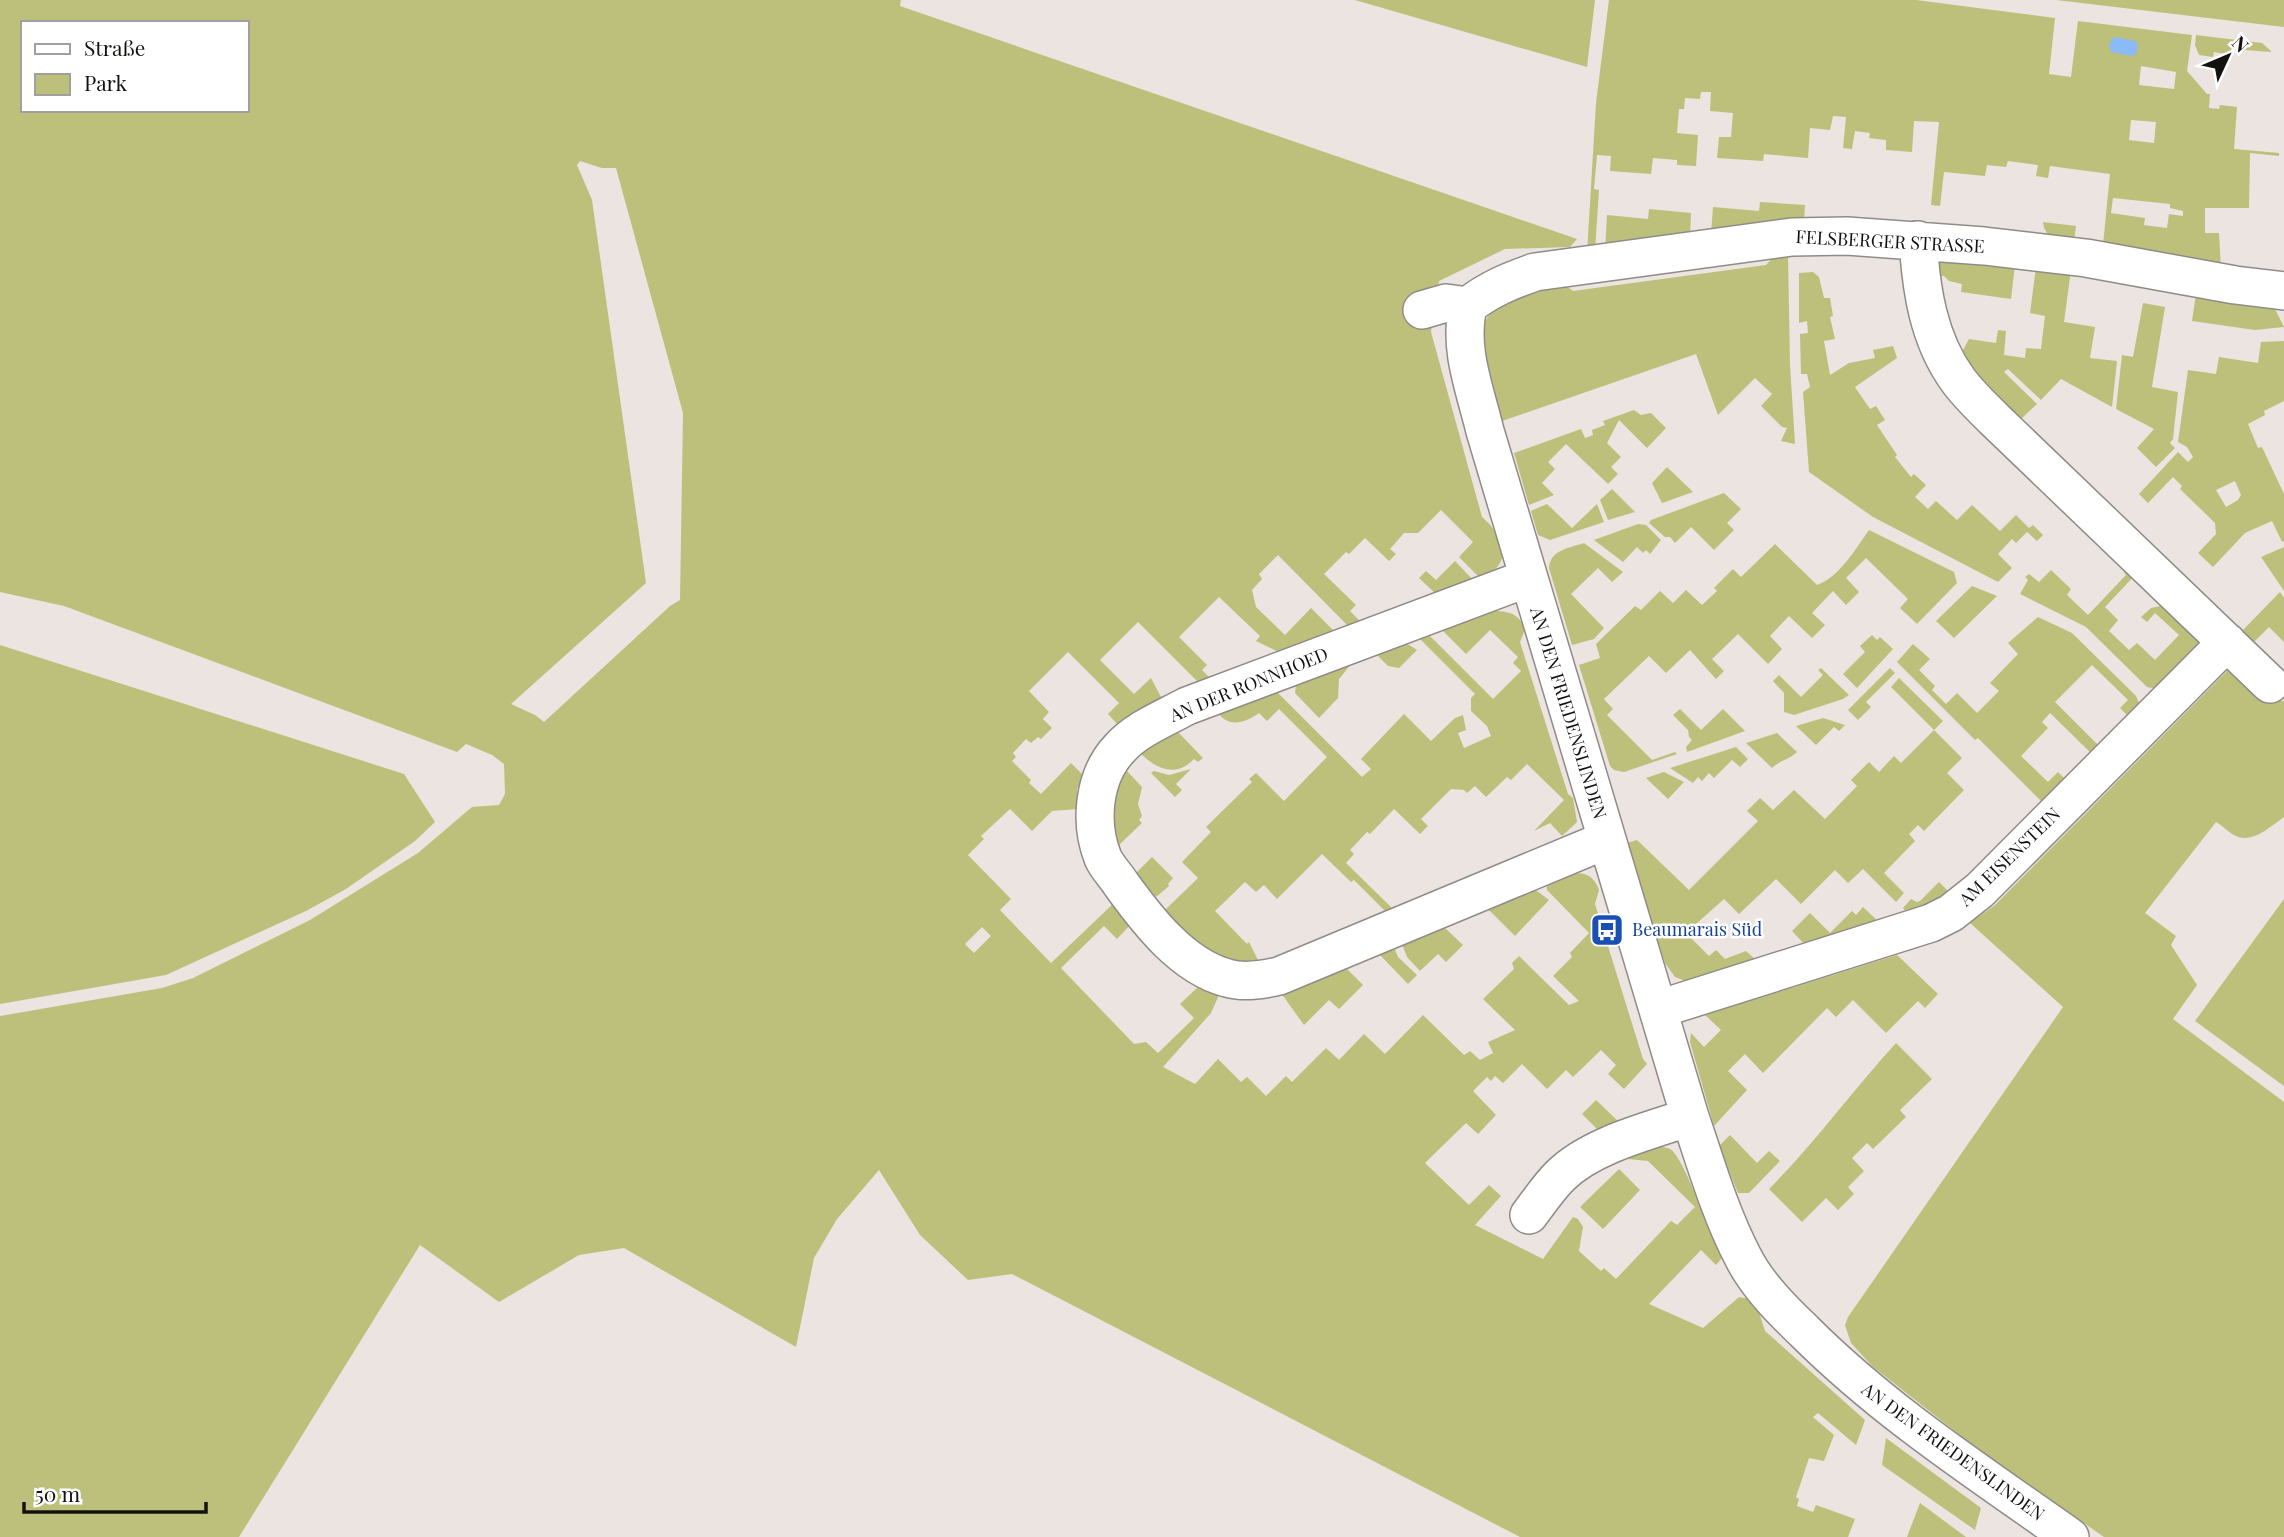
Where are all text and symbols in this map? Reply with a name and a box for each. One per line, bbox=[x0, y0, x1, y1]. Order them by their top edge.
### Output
legend bbox=[21, 21, 248, 112]
north arrow bbox=[2193, 21, 2263, 91]
text: N bbox=[2227, 30, 2255, 58]
text: Straße bbox=[84, 33, 145, 61]
text: Park bbox=[84, 68, 128, 96]
street label: FELSBERGER STRASSE bbox=[1795, 224, 1985, 258]
street label: AN DEN FRIEDENSLINDEN bbox=[1525, 603, 1613, 822]
street label: AN DER RONNHOED bbox=[1165, 641, 1331, 727]
street label: AM EISENSTEIN bbox=[1953, 802, 2065, 912]
bus stop icon: Beaumarais Süd bbox=[1588, 911, 1626, 949]
place label: Beaumarais Süd bbox=[1632, 917, 1763, 941]
street label: AN DEN FRIEDENSLINDEN bbox=[1857, 1376, 2050, 1526]
scale bar bbox=[24, 1470, 206, 1514]
text: 50 m bbox=[35, 1479, 81, 1507]

